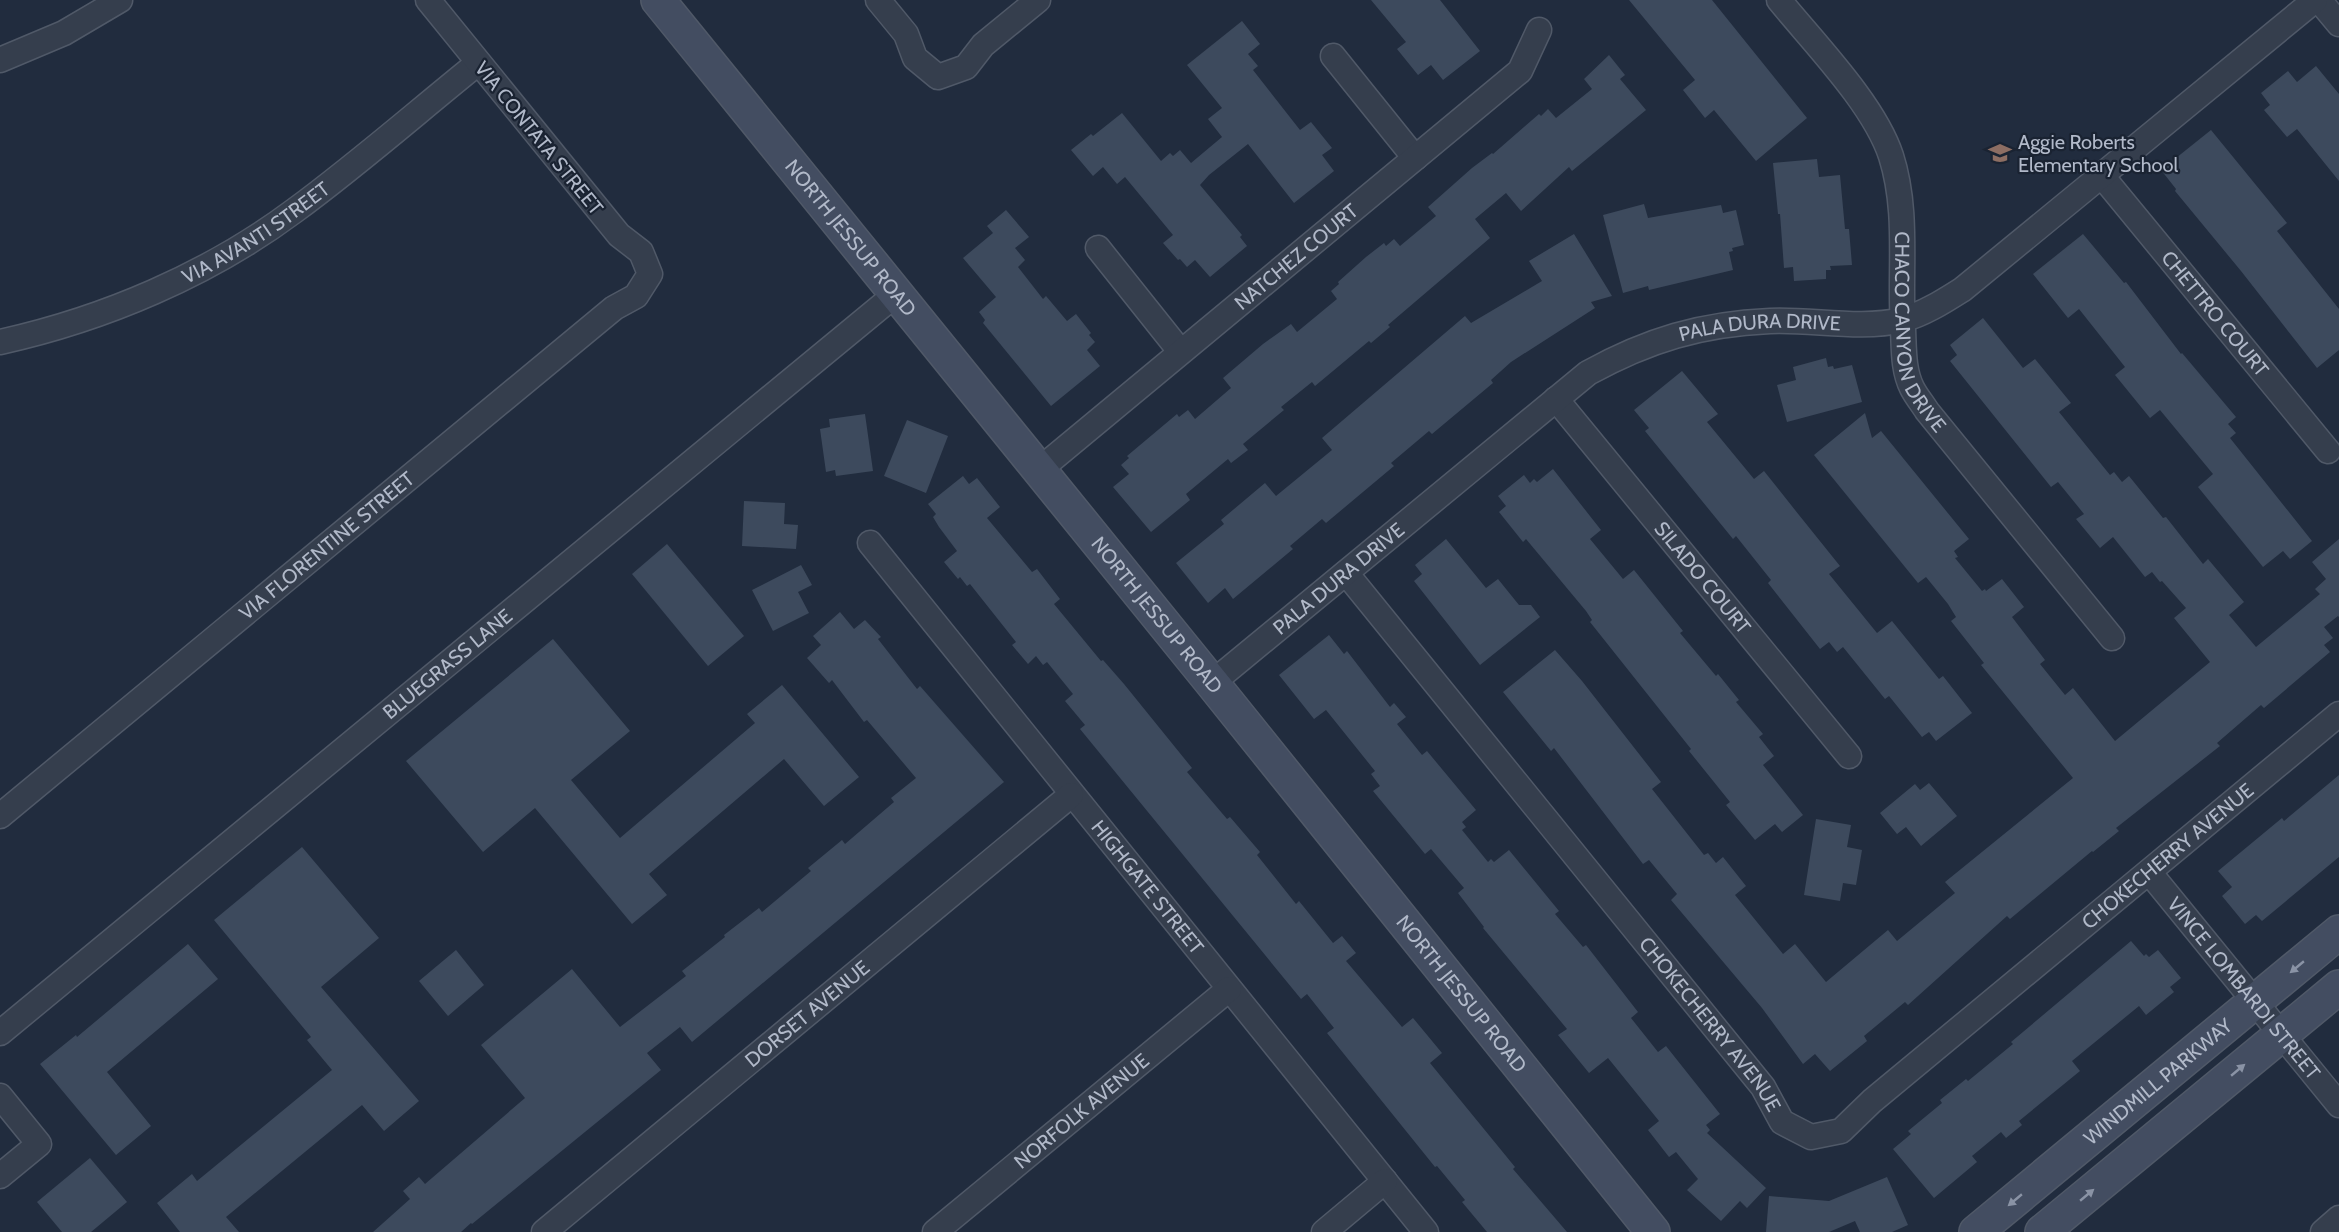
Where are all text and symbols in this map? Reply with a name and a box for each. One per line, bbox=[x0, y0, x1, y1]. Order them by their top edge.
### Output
street label: VIA CONTATA STREET bbox=[470, 57, 608, 220]
place label: Aggie Roberts Elementary School bbox=[2018, 130, 2179, 177]
school or university icon: Aggie Roberts Elementary School bbox=[1987, 140, 2013, 166]
street label: NORTH JESSUP ROAD bbox=[780, 154, 921, 321]
street label: VIA AVANTI STREET bbox=[178, 177, 334, 289]
street label: NATCHEZ COURT bbox=[1230, 198, 1363, 315]
street label: CHACO CANYON DRIVE bbox=[1890, 231, 1951, 437]
street label: CHETTRO COURT bbox=[2156, 246, 2274, 381]
street label: PALA DURA DRIVE bbox=[1676, 309, 1842, 346]
street label: VIA FLORENTINE STREET bbox=[234, 466, 419, 625]
street label: SILADO COURT bbox=[1649, 517, 1756, 639]
street label: PALA DURA DRIVE bbox=[1268, 518, 1409, 640]
street label: NORTH JESSUP ROAD bbox=[1086, 532, 1228, 698]
street label: BLUEGRASS LANE bbox=[378, 604, 517, 724]
street label: CHOKECHERRY AVENUE bbox=[2077, 778, 2258, 934]
street label: HIGHGATE STREET bbox=[1086, 815, 1209, 959]
street label: VINCE LOMBARDI STREET bbox=[2162, 892, 2325, 1084]
street label: NORTH JESSUP ROAD bbox=[1391, 910, 1532, 1077]
street label: CHOKECHERRY AVENUE bbox=[1634, 932, 1786, 1116]
street label: DORSET AVENUE bbox=[740, 955, 874, 1072]
one-way arrow bbox=[2289, 961, 2305, 974]
street label: WINDMILL PARKWAY bbox=[2079, 1013, 2237, 1150]
street label: NORFOLK AVENUE bbox=[1009, 1048, 1154, 1174]
one-way arrow bbox=[2230, 1065, 2245, 1077]
one-way arrow bbox=[2079, 1188, 2095, 1201]
one-way arrow bbox=[2008, 1193, 2023, 1206]

